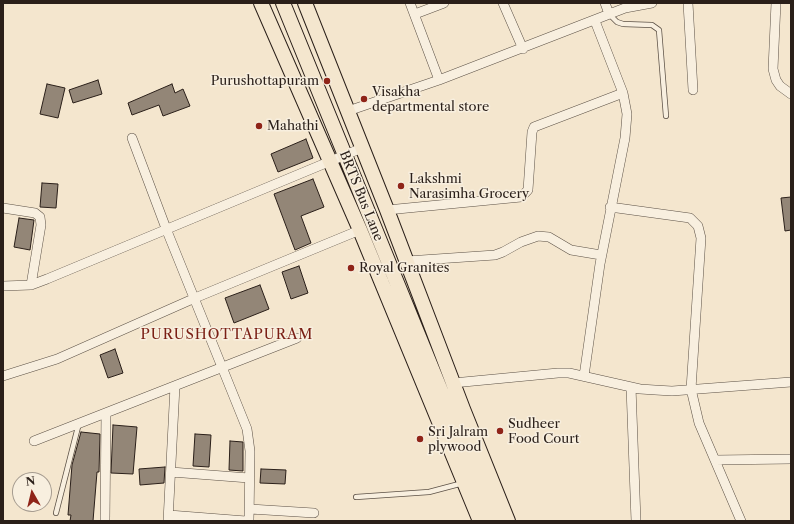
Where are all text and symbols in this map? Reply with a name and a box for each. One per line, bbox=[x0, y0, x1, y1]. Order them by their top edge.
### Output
place label: Purushottapuram bbox=[211, 73, 319, 89]
marker: Purushottapuram bbox=[322, 76, 332, 86]
place label: Visakha departmental store bbox=[372, 84, 489, 115]
marker: Visakha departmental store bbox=[359, 94, 369, 104]
place label: Mahathi bbox=[267, 118, 319, 134]
marker: Mahathi bbox=[254, 121, 264, 131]
street label: BRTS Bus Lane bbox=[336, 148, 386, 244]
place label: Lakshmi Narasimha Grocery bbox=[409, 171, 529, 202]
marker: Lakshmi Narasimha Grocery bbox=[396, 181, 406, 191]
place label: Royal Granites bbox=[359, 260, 449, 276]
marker: Royal Granites bbox=[346, 263, 356, 273]
district label: PURUSHOTTAPURAM bbox=[141, 327, 313, 343]
place label: Sudheer Food Court bbox=[508, 416, 579, 447]
place label: Sri Jalram plywood bbox=[428, 424, 488, 455]
marker: Sudheer Food Court bbox=[495, 426, 505, 436]
marker: Sri Jalram plywood bbox=[415, 434, 425, 444]
north arrow bbox=[12, 472, 52, 512]
text: N bbox=[25, 474, 36, 489]

